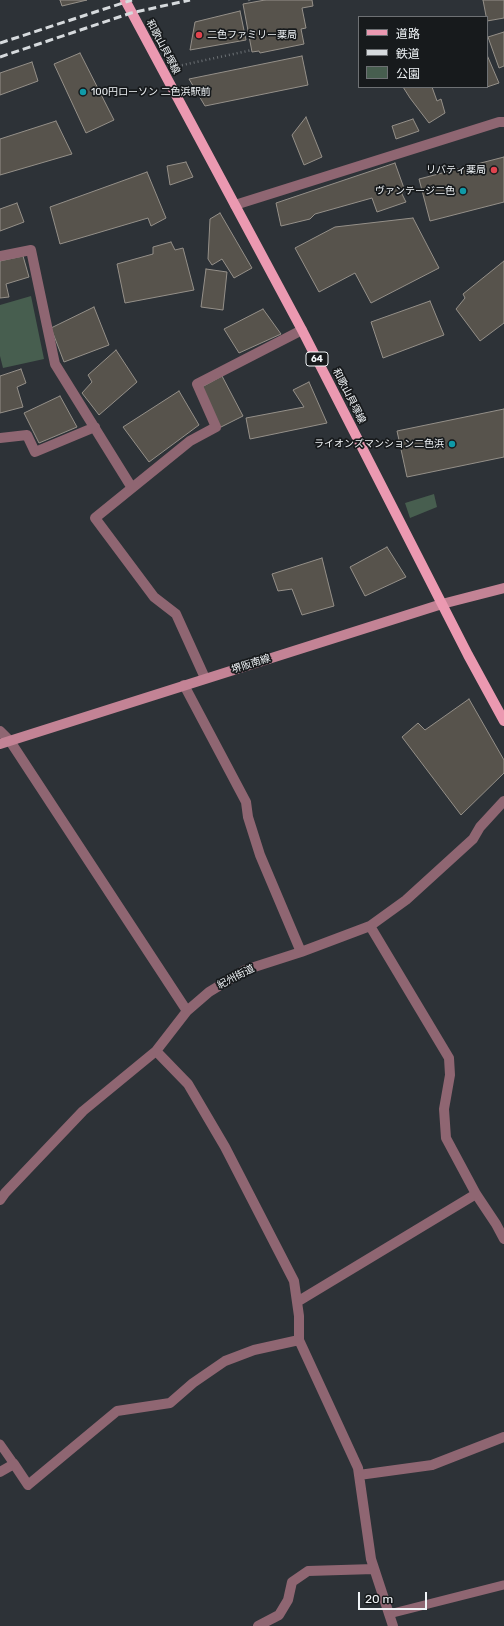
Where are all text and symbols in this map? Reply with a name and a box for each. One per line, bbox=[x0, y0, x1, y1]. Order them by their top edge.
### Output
legend bbox=[358, 16, 488, 88]
street label: 和歌山貝塚線 bbox=[144, 18, 182, 76]
text: 道路 bbox=[396, 27, 420, 41]
place label: 二色ファミリー薬局 bbox=[207, 29, 297, 41]
marker: 二色ファミリー薬局 bbox=[194, 30, 204, 40]
text: 鉄道 bbox=[396, 47, 420, 61]
text: 公園 bbox=[396, 67, 420, 81]
place label: 100円ローソン 二色浜駅前 bbox=[91, 86, 210, 98]
marker: 100円ローソン 二色浜駅前 bbox=[78, 87, 88, 97]
place label: リバティ薬局 bbox=[426, 164, 486, 176]
marker: リバティ薬局 bbox=[489, 165, 499, 175]
place label: ヴァンテージ二色 bbox=[375, 185, 455, 197]
marker: ヴァンテージ二色 bbox=[458, 186, 468, 196]
road number: 64 bbox=[306, 352, 328, 366]
street label: 和歌山貝塚線 bbox=[330, 367, 368, 425]
place label: ライオンズマンション二色浜 bbox=[314, 438, 444, 450]
marker: ライオンズマンション二色浜 bbox=[447, 439, 457, 449]
street label: 堺阪南線 bbox=[230, 652, 272, 676]
street label: 紀州街道 bbox=[215, 963, 257, 991]
scale bar bbox=[360, 1584, 429, 1610]
text: 20 m bbox=[365, 1592, 393, 1606]

